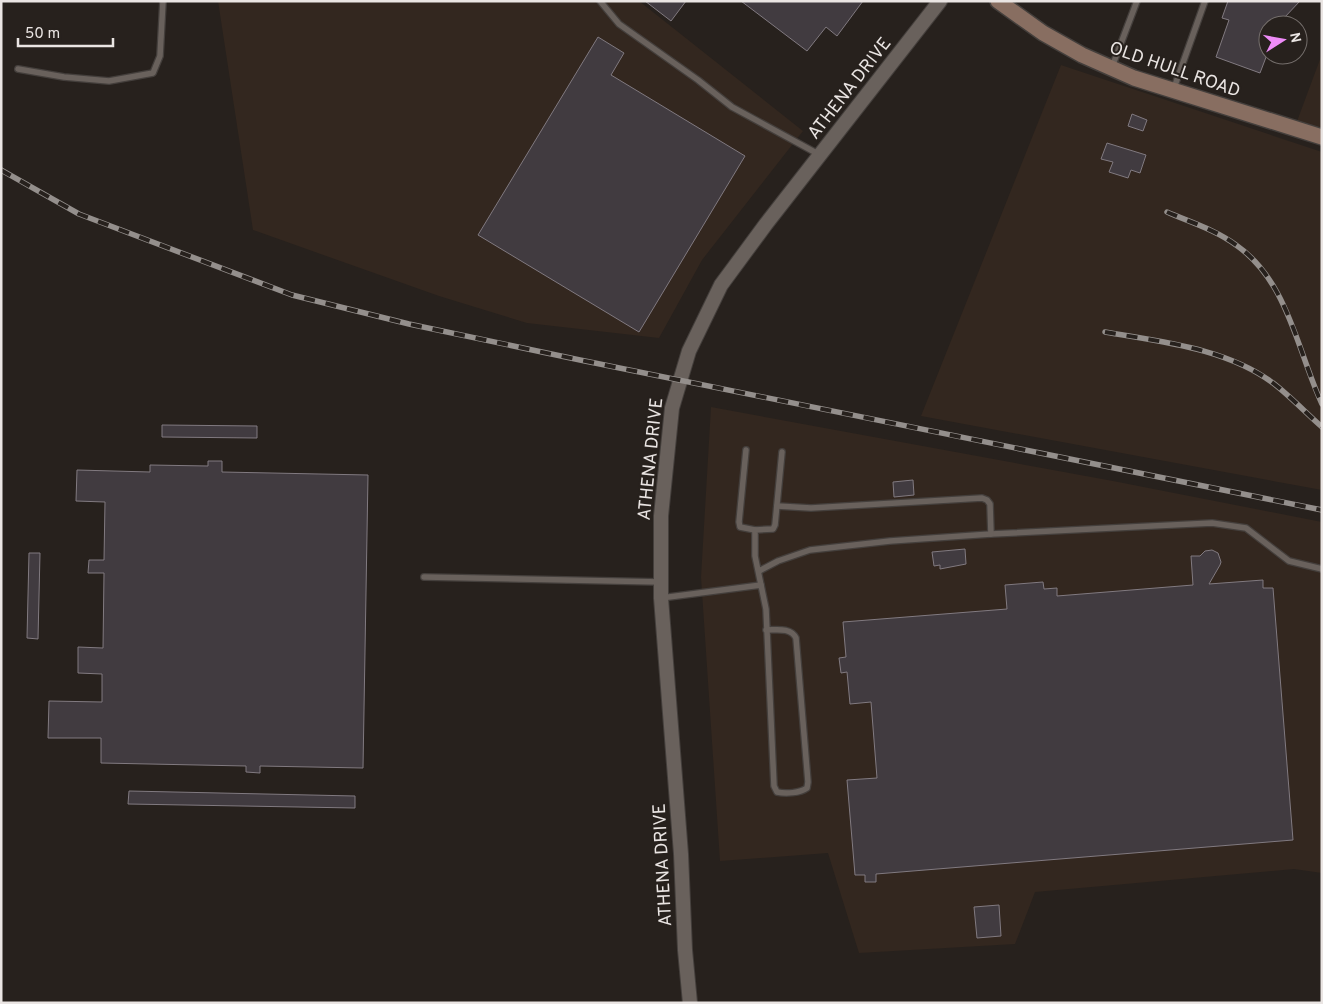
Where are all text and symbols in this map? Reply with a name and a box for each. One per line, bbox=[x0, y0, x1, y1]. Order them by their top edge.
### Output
scale bar bbox=[18, 15, 112, 47]
north arrow bbox=[1258, 15, 1308, 65]
text: 50 m bbox=[25, 25, 60, 44]
text: N bbox=[1285, 31, 1304, 44]
street label: ATHENA DRIVE bbox=[803, 33, 897, 145]
street label: OLD HULL ROAD bbox=[1106, 37, 1243, 104]
street label: ATHENA DRIVE bbox=[634, 397, 669, 522]
street label: ATHENA DRIVE bbox=[649, 803, 678, 927]

